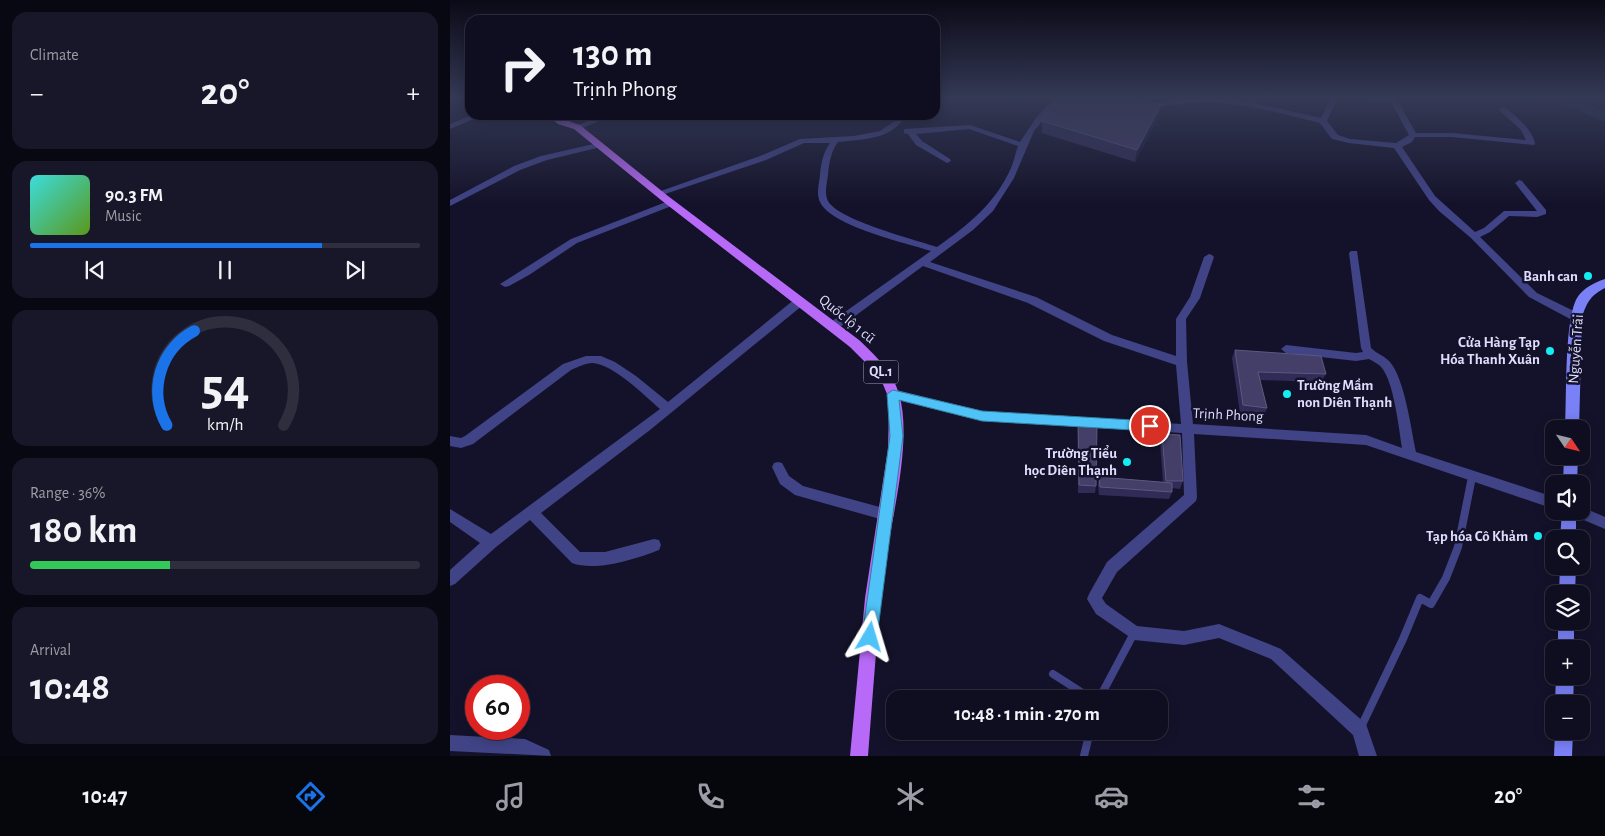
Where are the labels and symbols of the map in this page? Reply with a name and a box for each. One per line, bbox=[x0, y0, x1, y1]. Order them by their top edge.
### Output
place label: Banh can bbox=[1523, 269, 1578, 284]
marker: Banh can bbox=[1582, 270, 1594, 282]
street label: Quốc lộ 1 cũ bbox=[816, 292, 878, 346]
street label: Nguyễn Trãi bbox=[1565, 314, 1586, 384]
place label: Cửa Hàng Tạp Hóa Thanh Xuân bbox=[1440, 335, 1540, 367]
marker: Cửa Hàng Tạp Hóa Thanh Xuân bbox=[1544, 345, 1556, 357]
road number: QL.1 bbox=[864, 361, 898, 384]
place label: Trường Mầm non Diên Thạnh bbox=[1297, 378, 1392, 410]
marker: Trường Mầm non Diên Thạnh bbox=[1281, 388, 1293, 400]
pin bbox=[1129, 405, 1171, 447]
street label: Trịnh Phong bbox=[1192, 406, 1264, 424]
north arrow bbox=[1545, 420, 1590, 465]
place label: Trường Tiểu học Diên Thạnh bbox=[1024, 445, 1117, 478]
marker: Trường Tiểu học Diên Thạnh bbox=[1121, 456, 1133, 468]
place label: Tạp hóa Cô Khảm bbox=[1426, 529, 1528, 544]
marker: Tạp hóa Cô Khảm bbox=[1532, 530, 1544, 542]
position arrow bbox=[843, 610, 895, 662]
speed limit sign: 60 bbox=[465, 675, 530, 740]

